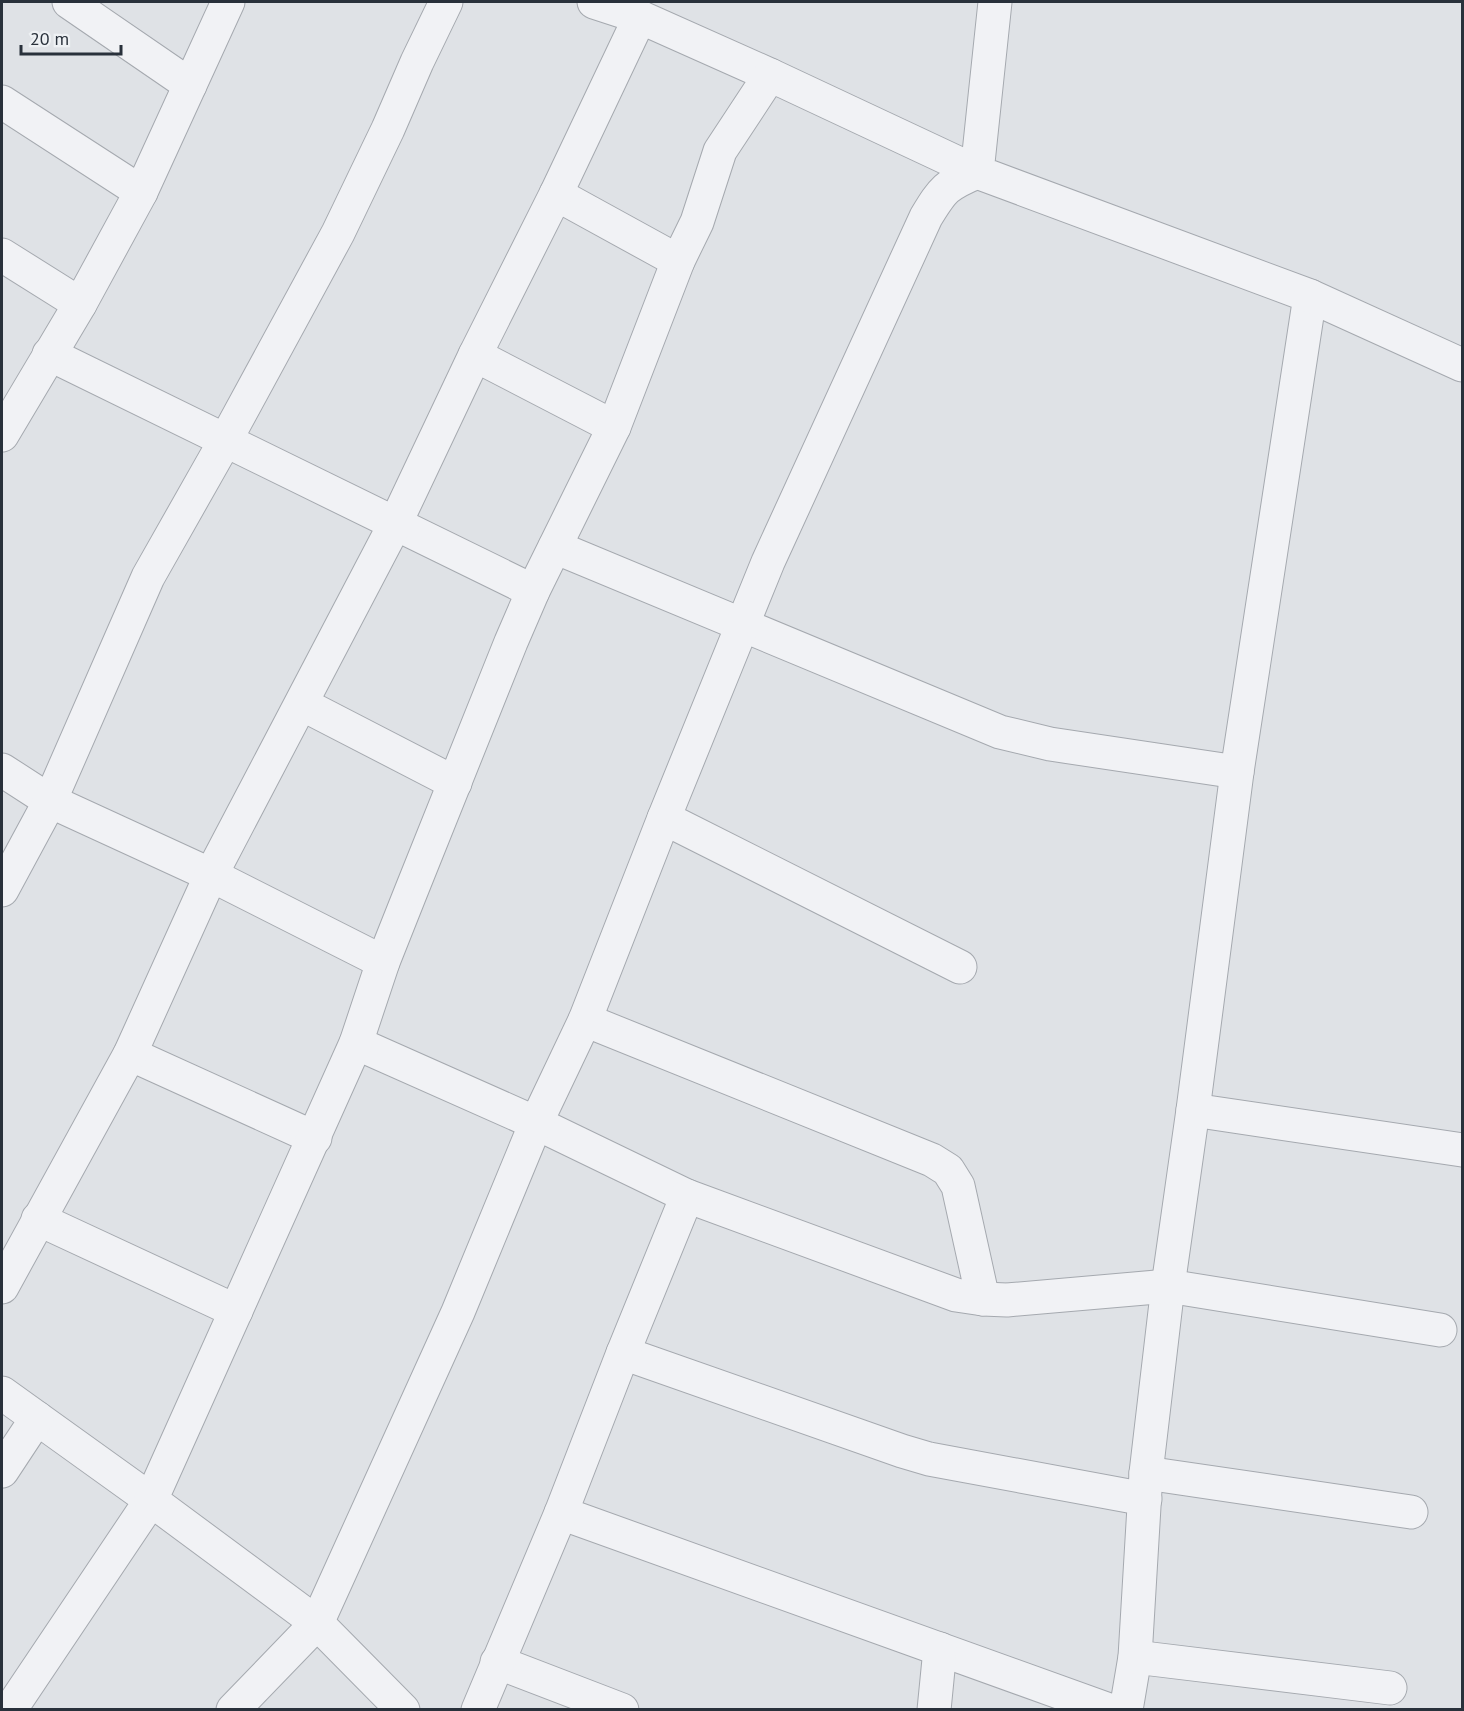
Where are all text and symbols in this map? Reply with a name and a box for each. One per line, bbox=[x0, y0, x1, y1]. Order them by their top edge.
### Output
scale bar bbox=[21, 18, 122, 56]
text: 20 m bbox=[30, 27, 69, 50]

